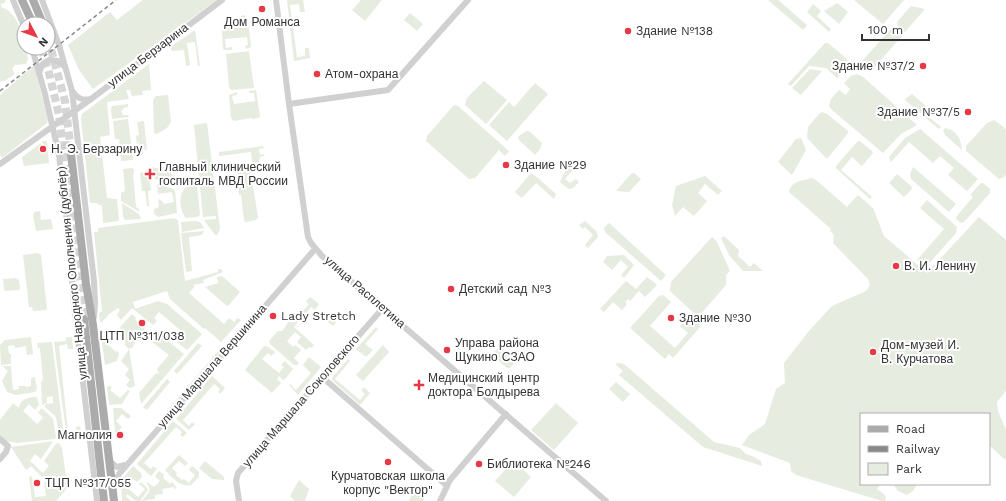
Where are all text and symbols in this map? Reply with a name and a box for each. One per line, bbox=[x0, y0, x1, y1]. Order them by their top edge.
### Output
marker: Дом Романса bbox=[257, 4, 267, 14]
place label: Дом Романса bbox=[224, 15, 300, 29]
north arrow bbox=[16, 16, 56, 56]
scale bar bbox=[862, 16, 929, 42]
street label: улица Берзарина bbox=[105, 20, 191, 90]
text: 100 m bbox=[868, 23, 903, 37]
place label: Здание №138 bbox=[636, 24, 713, 38]
marker: Здание №138 bbox=[623, 26, 633, 36]
text: N bbox=[36, 35, 51, 50]
place label: Здание №37/2 bbox=[832, 59, 915, 73]
marker: Здание №37/2 bbox=[918, 61, 928, 71]
place label: Атом-охрана bbox=[325, 67, 399, 81]
marker: Атом-охрана bbox=[312, 69, 322, 79]
place label: Здание №37/5 bbox=[877, 105, 960, 119]
marker: Здание №37/5 bbox=[963, 107, 973, 117]
place label: Н. Э. Берзарину bbox=[51, 142, 142, 156]
marker: Н. Э. Берзарину bbox=[38, 144, 48, 154]
place label: Здание №29 bbox=[514, 158, 587, 172]
place label: Главный клинический госпиталь МВД России bbox=[159, 160, 288, 188]
marker: Здание №29 bbox=[501, 160, 511, 170]
street label: улица Народного Ополчения (дублёр) bbox=[54, 165, 90, 381]
marker: Главный клинический госпиталь МВД России bbox=[144, 168, 156, 180]
street label: улица Расплетина bbox=[322, 253, 409, 331]
place label: В. И. Ленину bbox=[904, 259, 976, 273]
marker: В. И. Ленину bbox=[891, 261, 901, 271]
place label: Детский сад №3 bbox=[459, 282, 551, 296]
marker: Детский сад №3 bbox=[446, 284, 456, 294]
street label: улица Маршала Вершинина bbox=[155, 301, 270, 431]
place label: Lady Stretch bbox=[281, 309, 356, 323]
marker: Lady Stretch bbox=[268, 311, 278, 321]
place label: Здание №30 bbox=[679, 311, 752, 325]
marker: Здание №30 bbox=[666, 313, 676, 323]
marker: ЦТП №311/038 bbox=[137, 318, 147, 328]
place label: ЦТП №311/038 bbox=[99, 329, 185, 343]
street label: улица Маршала Соколовского bbox=[240, 332, 362, 470]
place label: Управа района Щукино СЗАО bbox=[455, 336, 539, 364]
place label: Дом-музей И. В. Курчатова bbox=[881, 338, 959, 366]
marker: Управа района Щукино СЗАО bbox=[442, 345, 452, 355]
marker: Дом-музей И. В. Курчатова bbox=[868, 347, 878, 357]
place label: Медицинский центр доктора Болдырева bbox=[428, 371, 540, 399]
marker: Медицинский центр доктора Болдырева bbox=[413, 379, 425, 391]
legend bbox=[860, 413, 990, 485]
text: Road bbox=[896, 422, 925, 436]
place label: Магнолия bbox=[58, 428, 112, 442]
marker: Магнолия bbox=[115, 430, 125, 440]
text: Railway bbox=[896, 442, 941, 456]
marker: Курчатовская школа корпус "Вектор" bbox=[383, 457, 393, 467]
place label: Библиотека №246 bbox=[487, 457, 591, 471]
marker: Библиотека №246 bbox=[474, 459, 484, 469]
text: Park bbox=[896, 462, 922, 476]
place label: Курчатовская школа корпус "Вектор" bbox=[331, 469, 445, 497]
place label: ТЦП №317/055 bbox=[45, 476, 131, 490]
marker: ТЦП №317/055 bbox=[32, 478, 42, 488]

